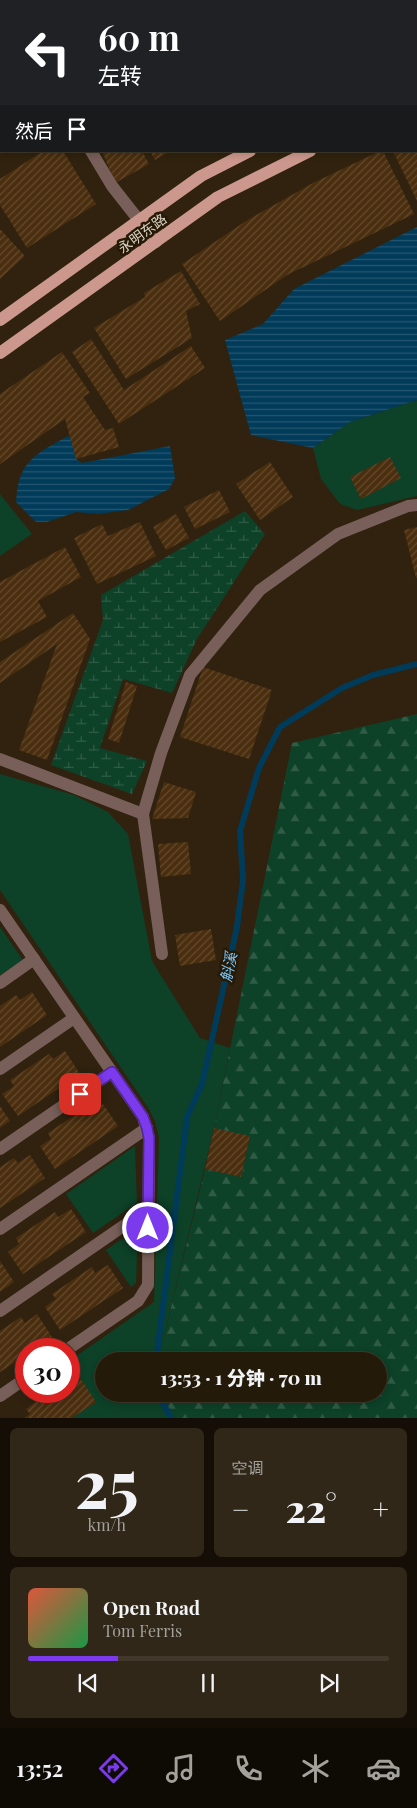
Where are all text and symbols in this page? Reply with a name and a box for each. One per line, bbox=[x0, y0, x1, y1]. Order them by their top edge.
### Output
text: 60 m bbox=[98, 13, 180, 60]
icon: left bbox=[15, 20, 80, 85]
text: 左转 bbox=[98, 60, 142, 90]
icon: arrive bbox=[63, 115, 91, 143]
text: 然后 bbox=[15, 117, 53, 143]
street label: 永明东路 bbox=[114, 209, 170, 257]
water label: 斛溪 bbox=[215, 948, 241, 984]
pin bbox=[59, 1073, 101, 1115]
icon: arrive bbox=[66, 1080, 94, 1108]
position arrow bbox=[121, 1201, 173, 1253]
speed limit sign: 30 bbox=[15, 1338, 80, 1403]
text: 13:53 · 1 分钟 · 70 m bbox=[160, 1364, 322, 1390]
text: 25 bbox=[75, 1438, 139, 1524]
text: 空调 bbox=[232, 1457, 264, 1478]
text: 22° bbox=[285, 1482, 337, 1533]
text: − bbox=[232, 1490, 250, 1527]
text: + bbox=[373, 1490, 389, 1527]
text: km/h bbox=[88, 1514, 126, 1535]
text: Open Road bbox=[103, 1594, 200, 1620]
text: Tom Ferris bbox=[103, 1620, 182, 1641]
icon: previous bbox=[74, 1669, 102, 1697]
icon: pause bbox=[194, 1669, 222, 1697]
icon: next bbox=[315, 1669, 343, 1697]
icon: directions bbox=[96, 1751, 131, 1786]
icon: music bbox=[163, 1751, 198, 1786]
icon: phone bbox=[231, 1751, 266, 1786]
icon: climate bbox=[298, 1751, 333, 1786]
icon: car bbox=[366, 1751, 401, 1786]
text: 13:52 bbox=[16, 1753, 63, 1783]

